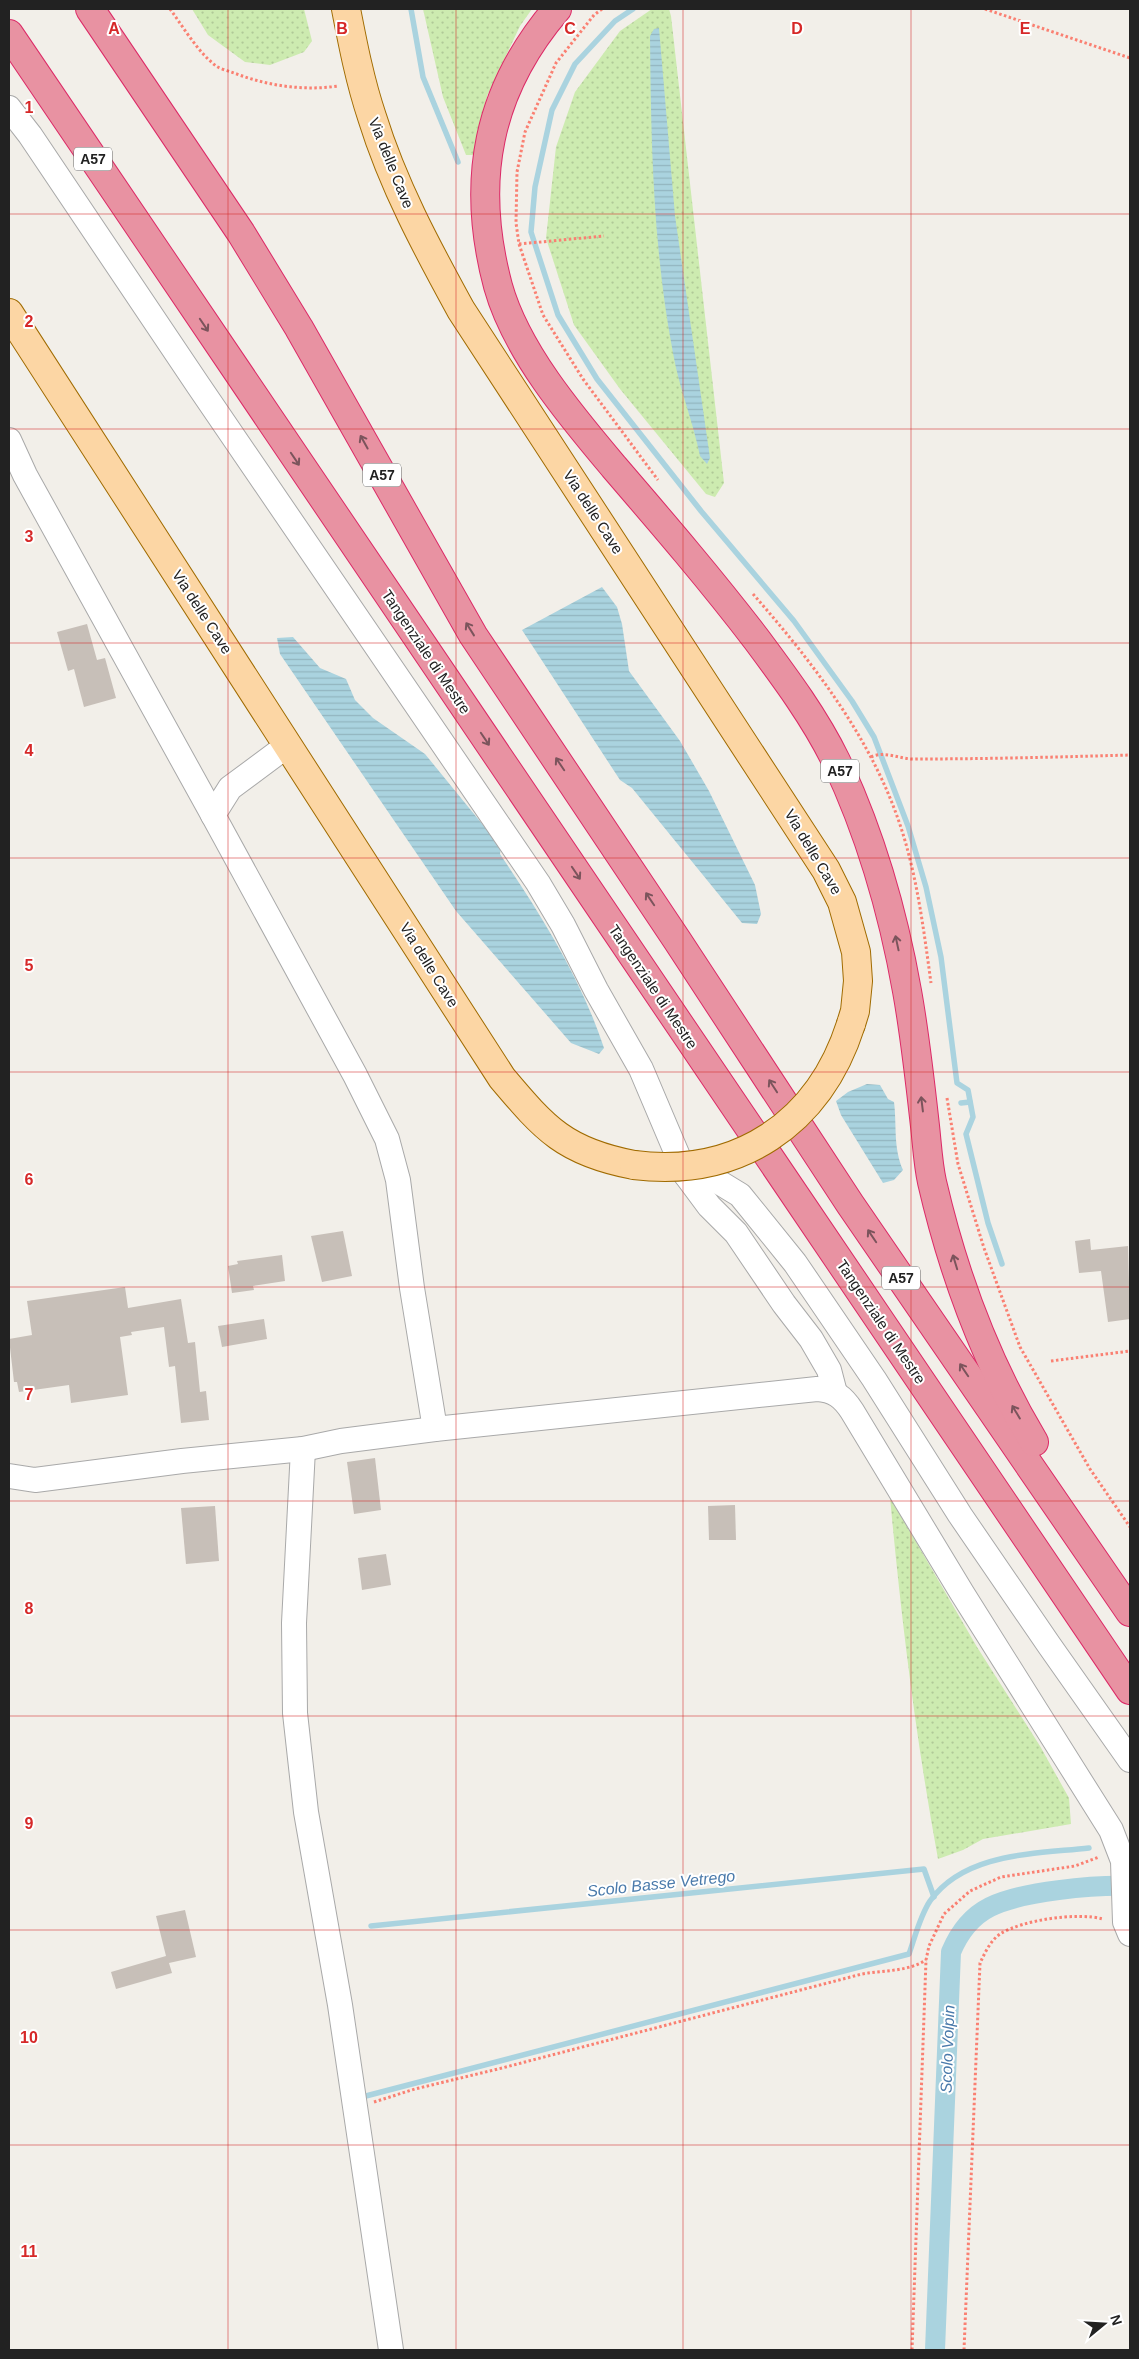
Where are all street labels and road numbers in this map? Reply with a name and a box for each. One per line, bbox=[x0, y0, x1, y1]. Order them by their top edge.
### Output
street label: Via delle Cave bbox=[366, 115, 417, 211]
road number: A57 bbox=[74, 148, 112, 170]
road number: A57 bbox=[363, 464, 401, 486]
street label: Via delle Cave bbox=[560, 467, 627, 557]
street label: Via delle Cave bbox=[169, 567, 236, 657]
street label: Tangenziale di Mestre bbox=[379, 586, 474, 717]
road number: A57 bbox=[821, 759, 859, 782]
street label: Via delle Cave bbox=[781, 806, 846, 897]
street label: Via delle Cave bbox=[397, 919, 462, 1010]
street label: Tangenziale di Mestre bbox=[606, 921, 701, 1052]
street label: Tangenziale di Mestre bbox=[834, 1256, 929, 1387]
road number: A57 bbox=[882, 1266, 920, 1290]

